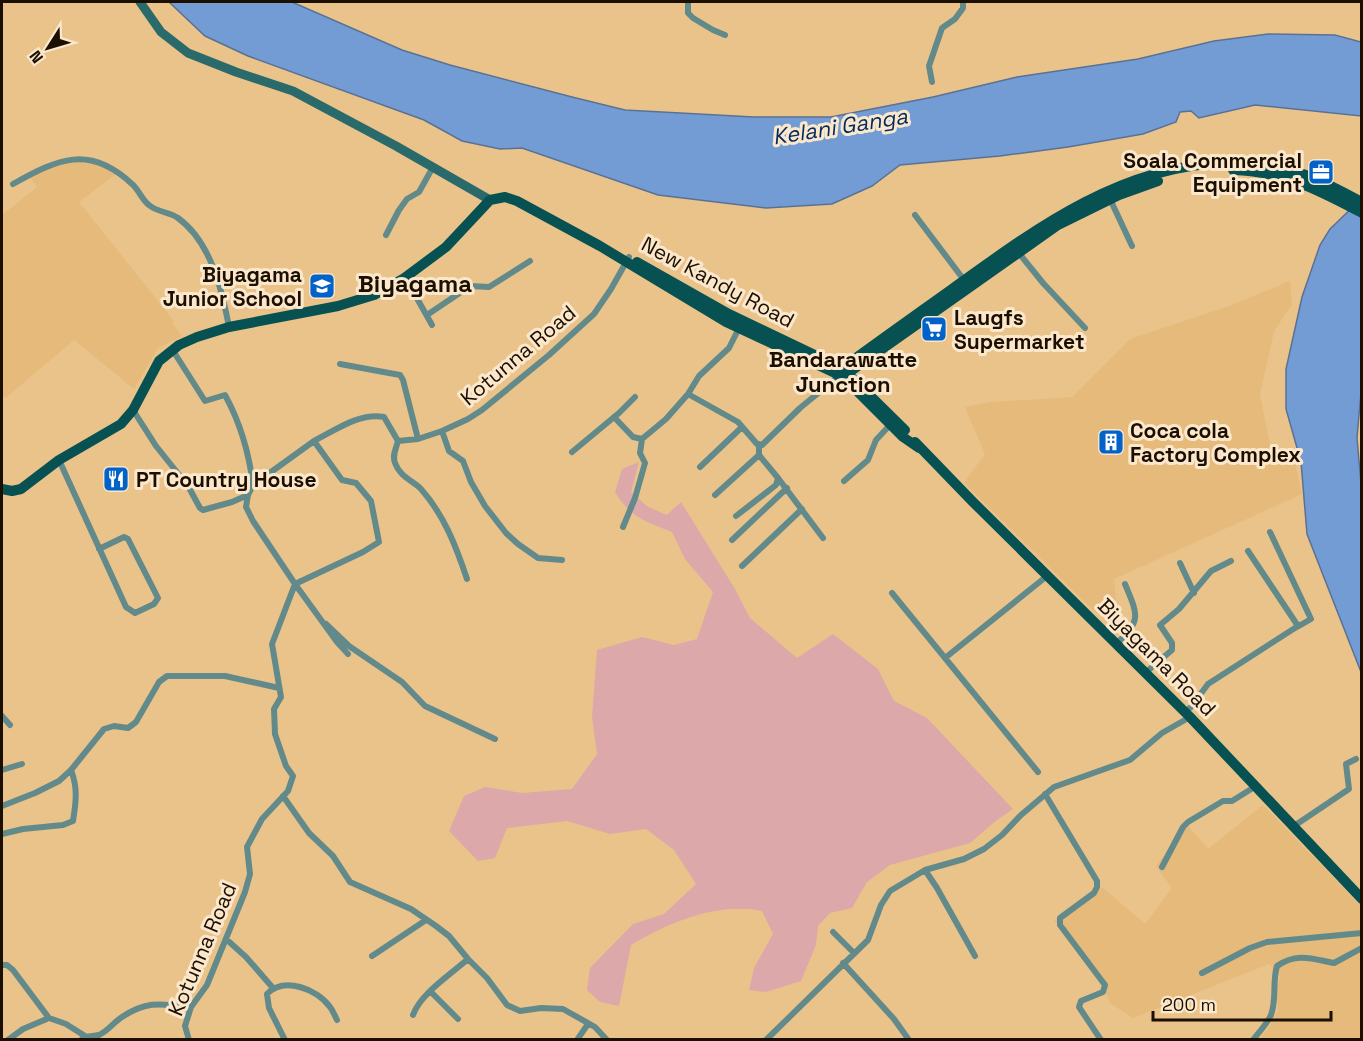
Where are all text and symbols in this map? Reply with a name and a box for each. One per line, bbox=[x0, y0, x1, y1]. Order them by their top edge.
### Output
north arrow bbox=[18, 18, 78, 78]
text: N bbox=[25, 46, 48, 67]
water label: Kelani Ganga bbox=[771, 101, 910, 150]
place label: Soala Commercial Equipment bbox=[1123, 147, 1302, 198]
office icon: Soala Commercial Equipment bbox=[1306, 157, 1336, 187]
street label: New Kandy Road bbox=[637, 230, 799, 334]
place label: Biyagama Junior School bbox=[163, 261, 302, 312]
district label: Biyagama bbox=[358, 268, 472, 299]
school or university icon: Biyagama Junior School bbox=[307, 271, 337, 301]
street label: Kotunna Road bbox=[455, 299, 581, 411]
place label: Laugfs Supermarket bbox=[954, 304, 1084, 355]
supermarket icon: Laugfs Supermarket bbox=[919, 314, 949, 344]
district label: Bandarawatte Junction bbox=[769, 345, 917, 398]
place label: Coca cola Factory Complex bbox=[1130, 417, 1301, 468]
building icon: Coca cola Factory Complex bbox=[1096, 427, 1126, 457]
restaurant icon: PT Country House bbox=[101, 464, 131, 494]
place label: PT Country House bbox=[136, 466, 317, 493]
street label: Biyagama Road bbox=[1092, 592, 1222, 722]
street label: Kotunna Road bbox=[162, 878, 242, 1020]
scale bar bbox=[1153, 984, 1332, 1022]
text: 200 m bbox=[1162, 993, 1216, 1016]

